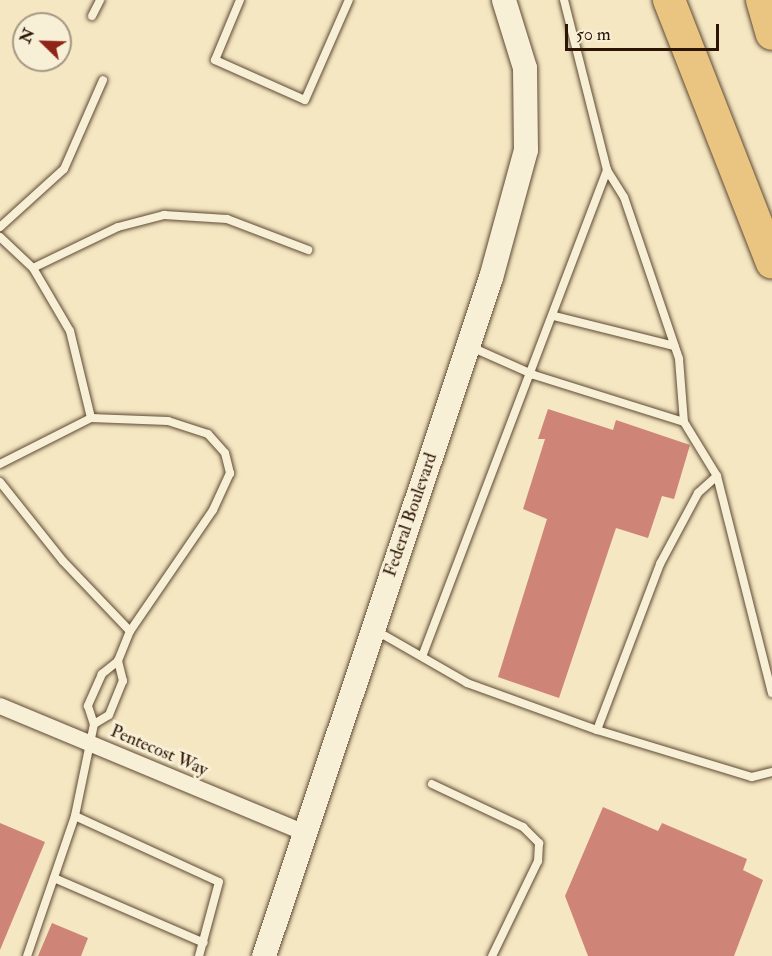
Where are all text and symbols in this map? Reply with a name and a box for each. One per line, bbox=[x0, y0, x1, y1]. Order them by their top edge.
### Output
north arrow bbox=[12, 12, 72, 72]
scale bar bbox=[568, 12, 722, 50]
text: 50 m bbox=[576, 23, 611, 46]
text: N bbox=[15, 25, 39, 46]
street label: Federal Boulevard bbox=[380, 450, 442, 580]
street label: Pentecost Way bbox=[107, 721, 211, 781]

